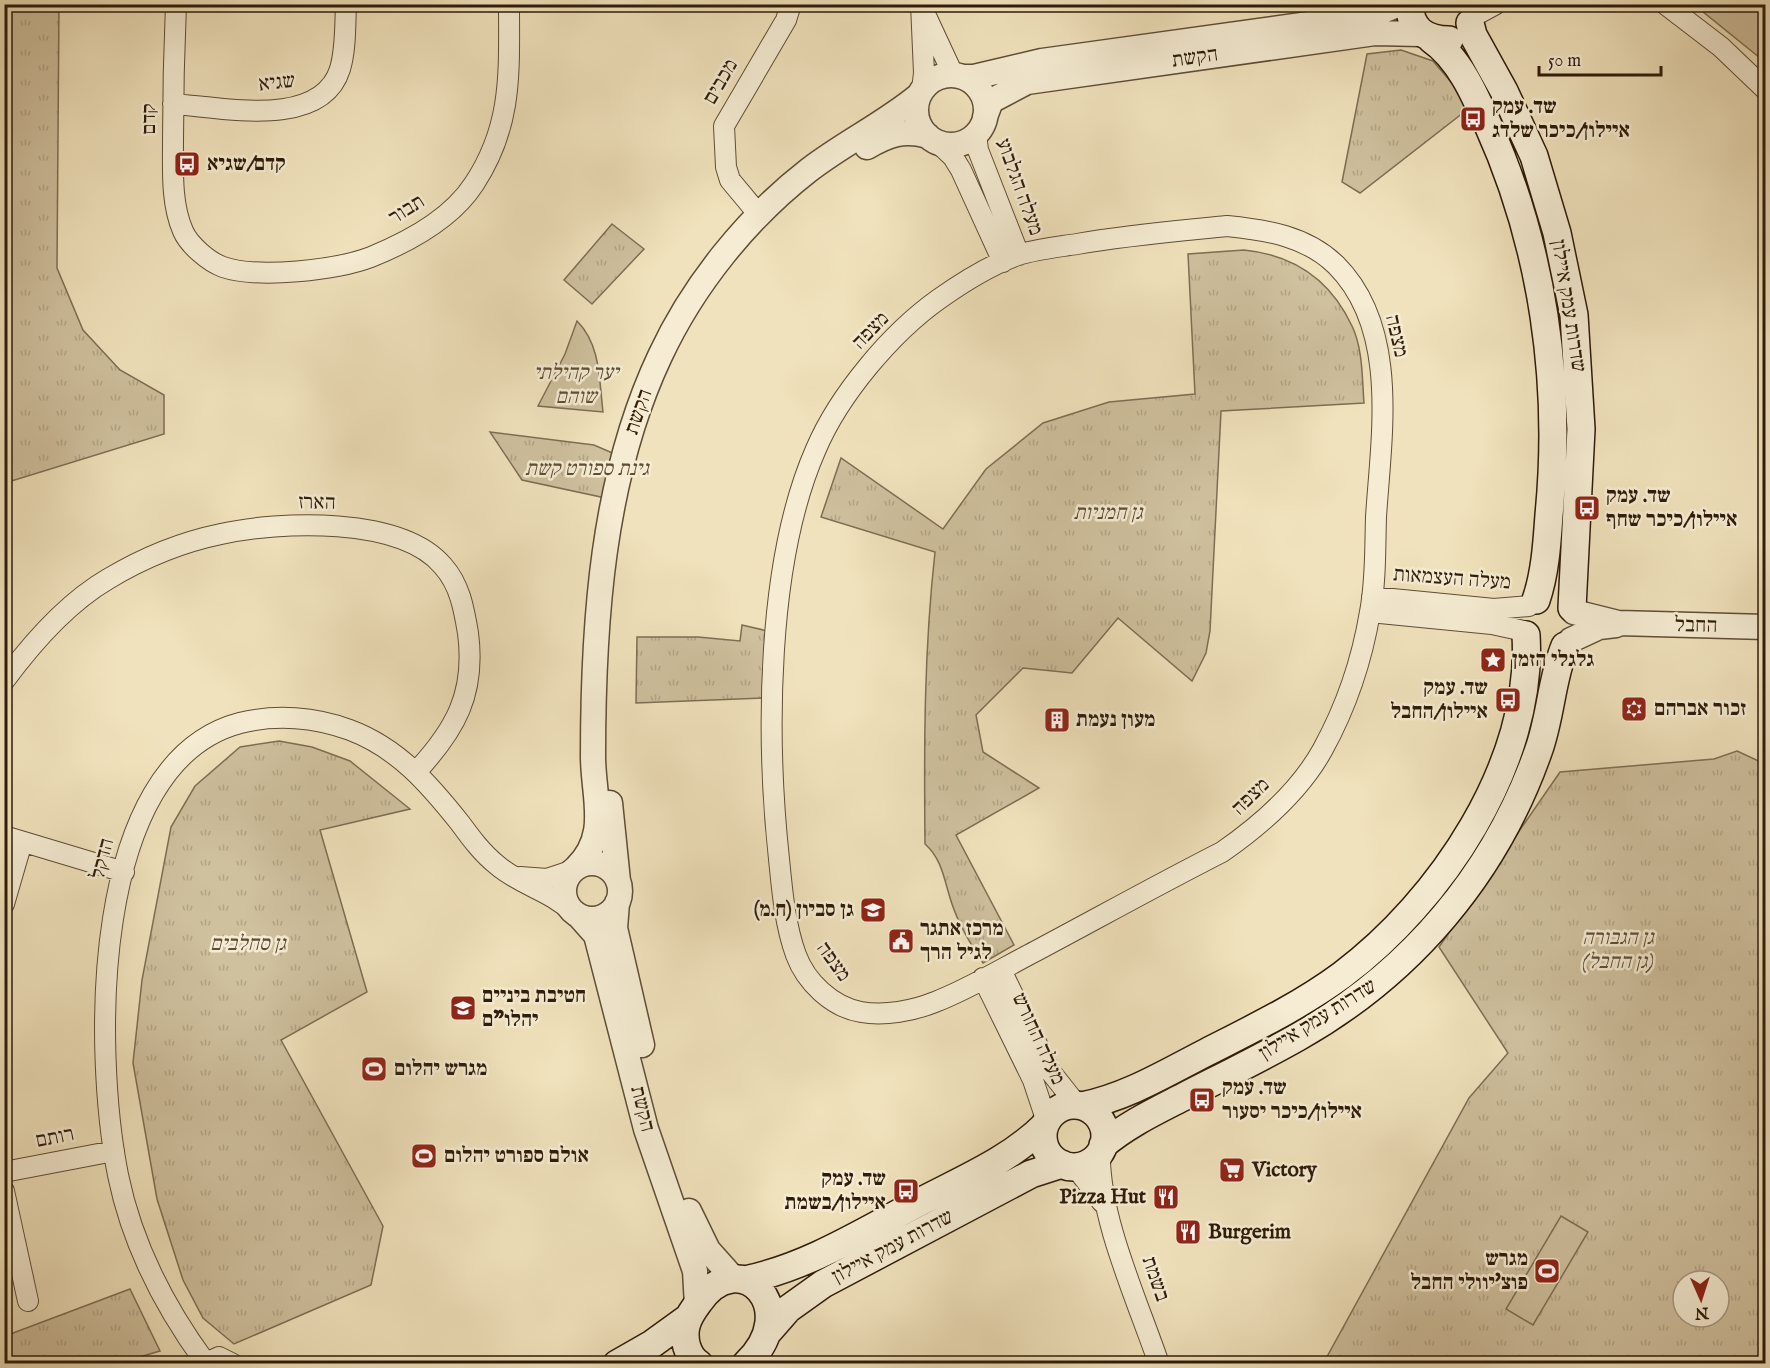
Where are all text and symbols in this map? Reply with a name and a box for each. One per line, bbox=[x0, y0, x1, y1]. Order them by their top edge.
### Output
scale bar bbox=[1539, 39, 1660, 77]
street label: הקשת bbox=[1170, 41, 1220, 75]
text: 50 m bbox=[1548, 50, 1581, 73]
street label: מכבים bbox=[697, 54, 745, 110]
street label: שגיא bbox=[257, 68, 297, 98]
place label: שד. עמק איילון/כיכר שלדג bbox=[1492, 94, 1630, 145]
street label: קדם bbox=[136, 103, 163, 135]
bus stop icon: שד. עמק איילון/כיכר שלדג bbox=[1458, 104, 1488, 134]
street label: מעלה הגלבוע bbox=[989, 135, 1049, 239]
bus stop icon: קדם/שגיא bbox=[172, 149, 202, 179]
place label: קדם/שגיא bbox=[207, 151, 286, 178]
street label: תבור bbox=[384, 189, 430, 231]
street label: שדרות עמק איילון bbox=[1544, 238, 1592, 374]
street label: מצפה bbox=[846, 306, 896, 356]
street label: מצפה bbox=[1378, 312, 1414, 360]
park label: יער קהילתי שוהם bbox=[534, 360, 621, 411]
street label: הקשת bbox=[619, 386, 659, 438]
park label: גינת ספורט קשת bbox=[525, 456, 651, 483]
place label: שד. עמק איילון/כיכר שחף bbox=[1606, 483, 1737, 534]
street label: הארז bbox=[298, 489, 336, 517]
bus stop icon: שד. עמק איילון/כיכר שחף bbox=[1572, 493, 1602, 523]
park label: גן חמניות bbox=[1073, 500, 1144, 527]
street label: מעלה העצמאות bbox=[1392, 561, 1512, 597]
street label: החבל bbox=[1674, 612, 1718, 640]
place icon: גלגלי הזמן bbox=[1478, 645, 1508, 675]
place label: גלגלי הזמן bbox=[1512, 647, 1594, 674]
place label: שד. עמק איילון/החבל bbox=[1390, 675, 1488, 726]
bus stop icon: שד. עמק איילון/החבל bbox=[1493, 685, 1523, 715]
synagogue icon: זכור אברהם bbox=[1619, 694, 1649, 724]
place label: זכור אברהם bbox=[1654, 696, 1746, 723]
building icon: מעון נעמת bbox=[1042, 705, 1072, 735]
place label: מעון נעמת bbox=[1076, 707, 1155, 734]
street label: מצפה bbox=[1226, 772, 1276, 822]
street label: הדקל bbox=[85, 836, 121, 882]
school or university icon: גן סביון (ח.מ) bbox=[858, 895, 888, 925]
place label: גן סביון (ח.מ) bbox=[754, 897, 854, 924]
place label: מרכז אתגר לגיל הרך bbox=[920, 916, 1004, 967]
park label: גן הגבורה (גן החבל) bbox=[1582, 925, 1656, 976]
public building icon: מרכז אתגר לגיל הרך bbox=[886, 926, 916, 956]
park label: גן סחלבים bbox=[210, 931, 288, 958]
street label: מצפה bbox=[809, 937, 857, 987]
street label: שדרות עמק איילון bbox=[1254, 973, 1382, 1067]
place label: חטיבת ביניים יהלו"ם bbox=[482, 983, 586, 1034]
street label: מעלה החורש bbox=[1005, 989, 1071, 1089]
school or university icon: חטיבת ביניים יהלו"ם bbox=[448, 993, 478, 1023]
sports icon: מגרש יהלום bbox=[359, 1054, 389, 1084]
place label: מגרש יהלום bbox=[394, 1056, 487, 1083]
place label: שד. עמק איילון/כיכר יסעור bbox=[1222, 1075, 1362, 1126]
street label: הקשת bbox=[623, 1083, 661, 1135]
bus stop icon: שד. עמק איילון/כיכר יסעור bbox=[1187, 1085, 1217, 1115]
street label: רותם bbox=[33, 1121, 77, 1155]
sports icon: אולם ספורט יהלום bbox=[409, 1141, 439, 1171]
place label: אולם ספורט יהלום bbox=[444, 1143, 589, 1170]
supermarket icon: Victory bbox=[1217, 1155, 1247, 1185]
place label: Victory bbox=[1251, 1157, 1317, 1184]
place label: שד. עמק איילון/בשמת bbox=[785, 1166, 886, 1217]
bus stop icon: שד. עמק איילון/בשמת bbox=[891, 1176, 921, 1206]
restaurant icon: Pizza Hut bbox=[1151, 1182, 1181, 1212]
place label: Pizza Hut bbox=[1059, 1184, 1147, 1211]
street label: שדרות עמק איילון bbox=[828, 1204, 959, 1290]
restaurant icon: Burgerim bbox=[1173, 1217, 1203, 1247]
place label: Burgerim bbox=[1208, 1219, 1292, 1246]
place label: מגרש פוצ'יוולי החבל bbox=[1410, 1246, 1528, 1297]
street label: בשמת bbox=[1135, 1253, 1175, 1305]
sports icon: מגרש פוצ'יוולי החבל bbox=[1532, 1256, 1562, 1286]
north arrow bbox=[1671, 1269, 1731, 1329]
text: N bbox=[1694, 1302, 1710, 1322]

